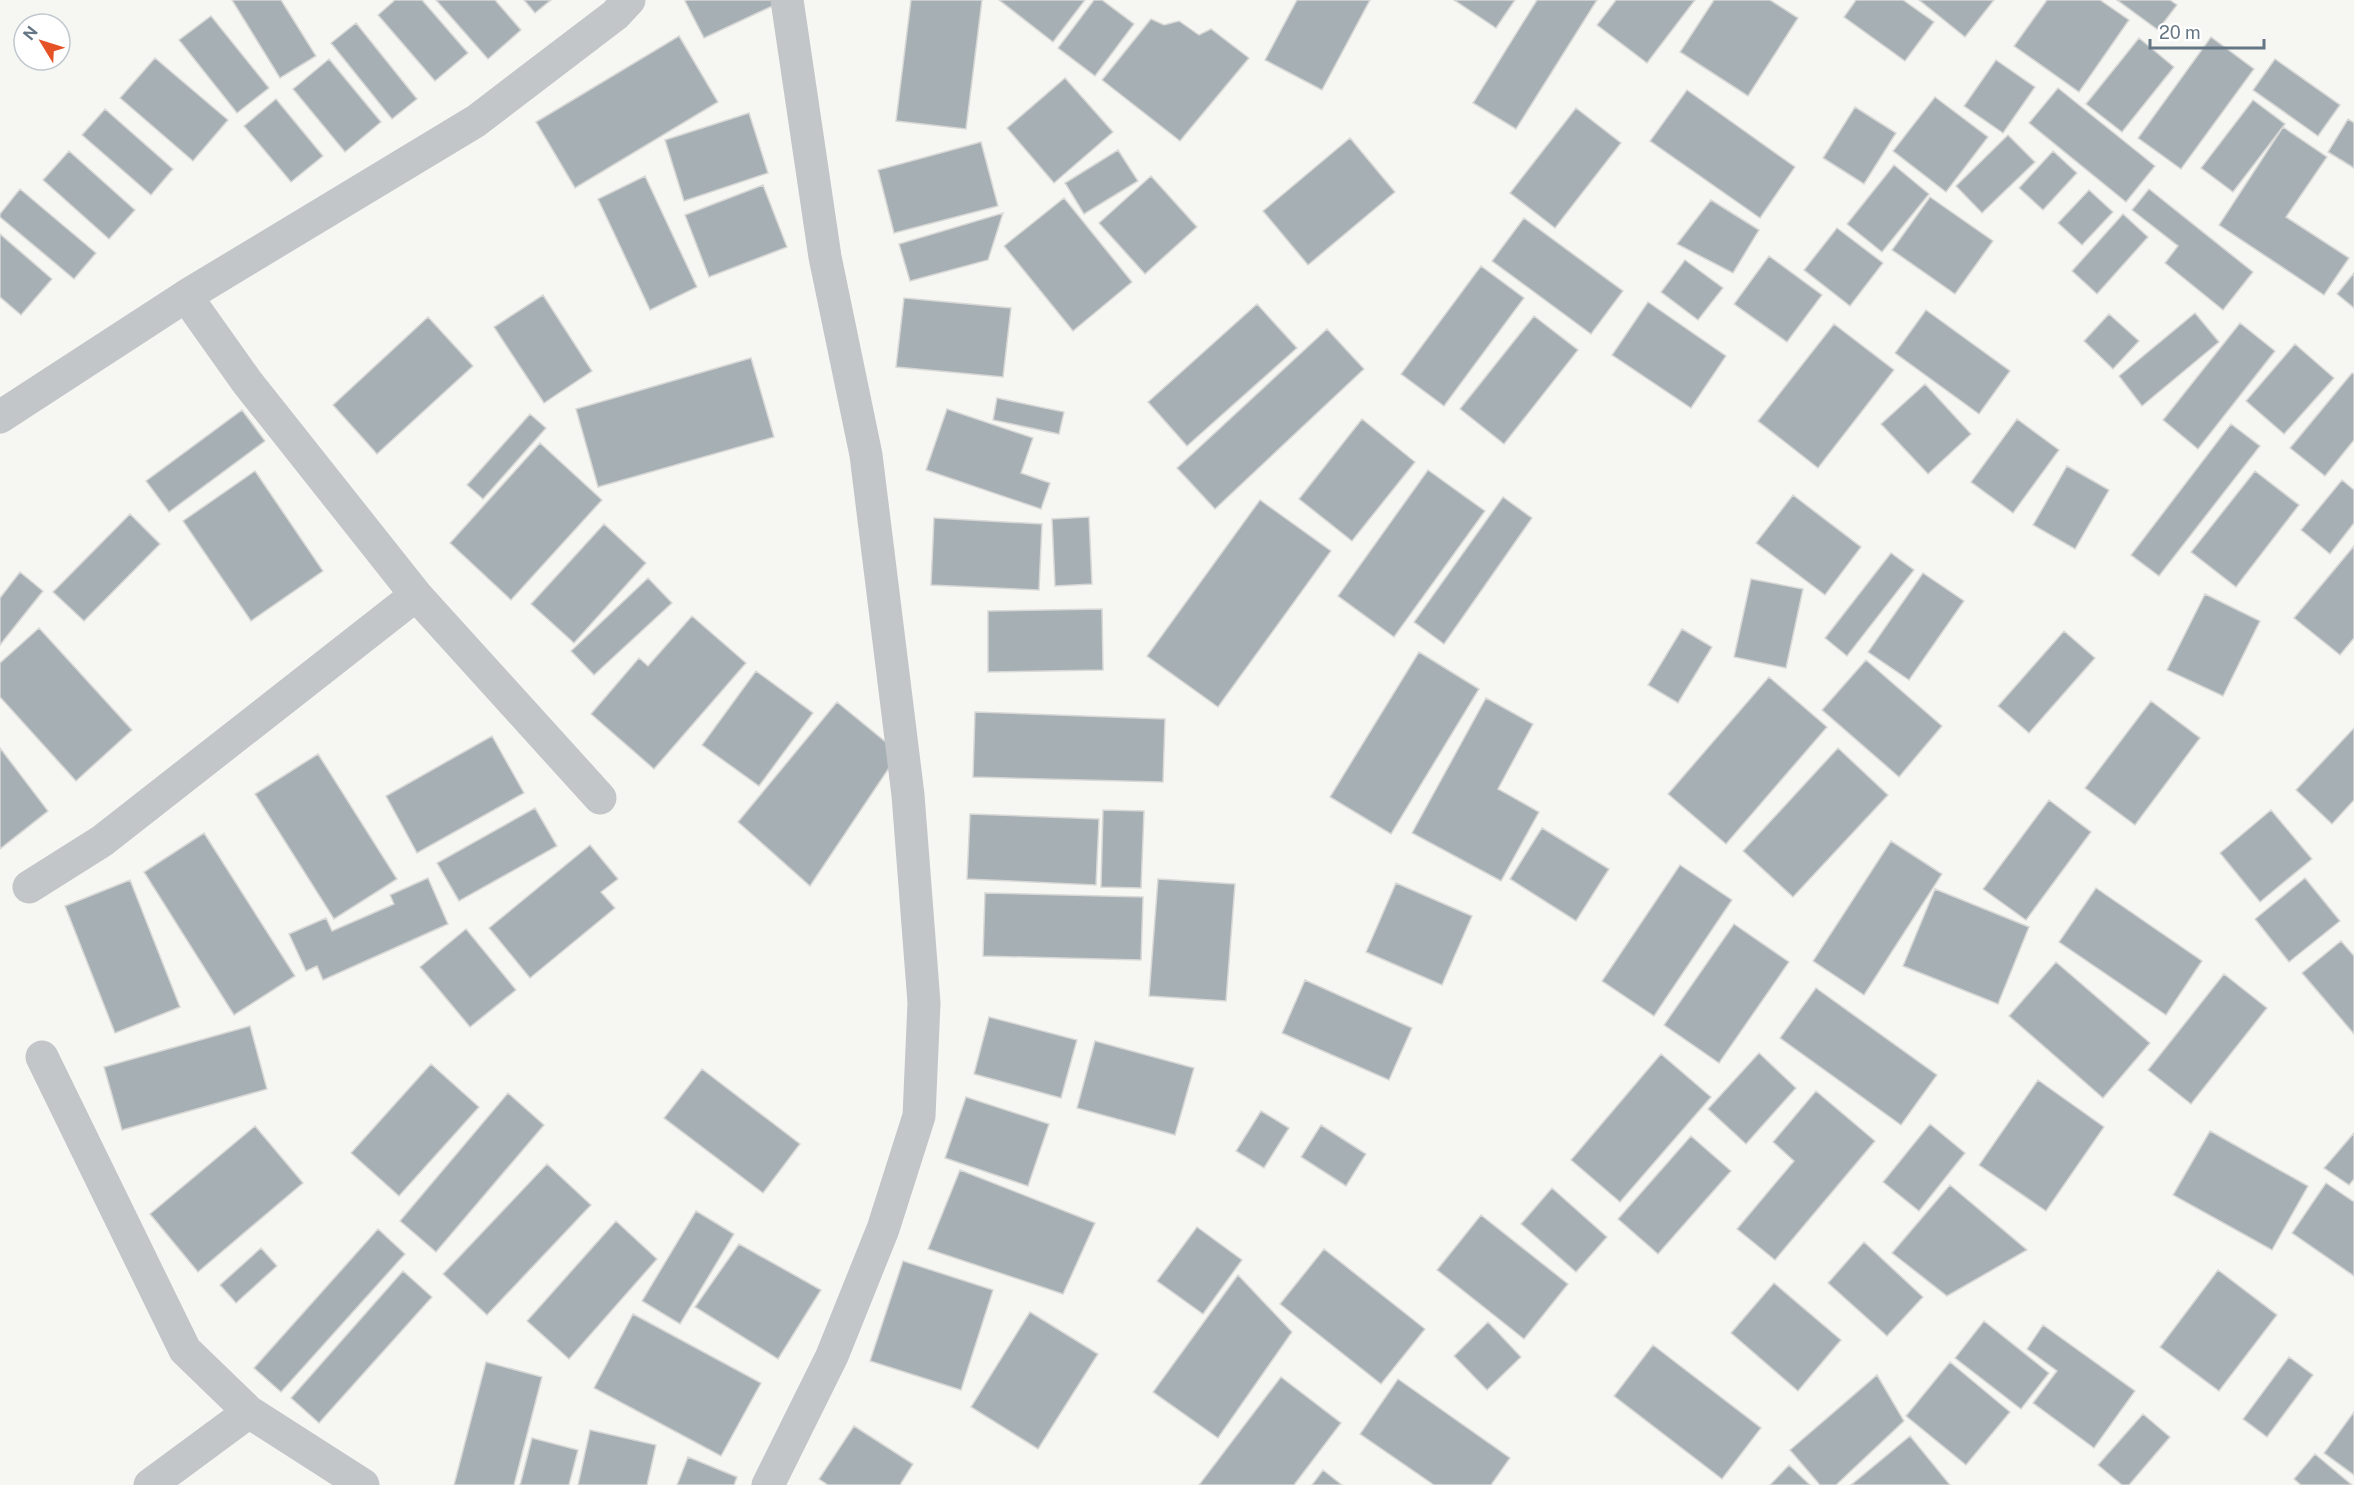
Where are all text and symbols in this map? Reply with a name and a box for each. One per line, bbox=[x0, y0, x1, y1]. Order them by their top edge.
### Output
north arrow bbox=[12, 12, 72, 72]
scale bar bbox=[2150, 12, 2264, 50]
text: N bbox=[19, 22, 42, 44]
text: 20 m bbox=[2159, 22, 2201, 43]

